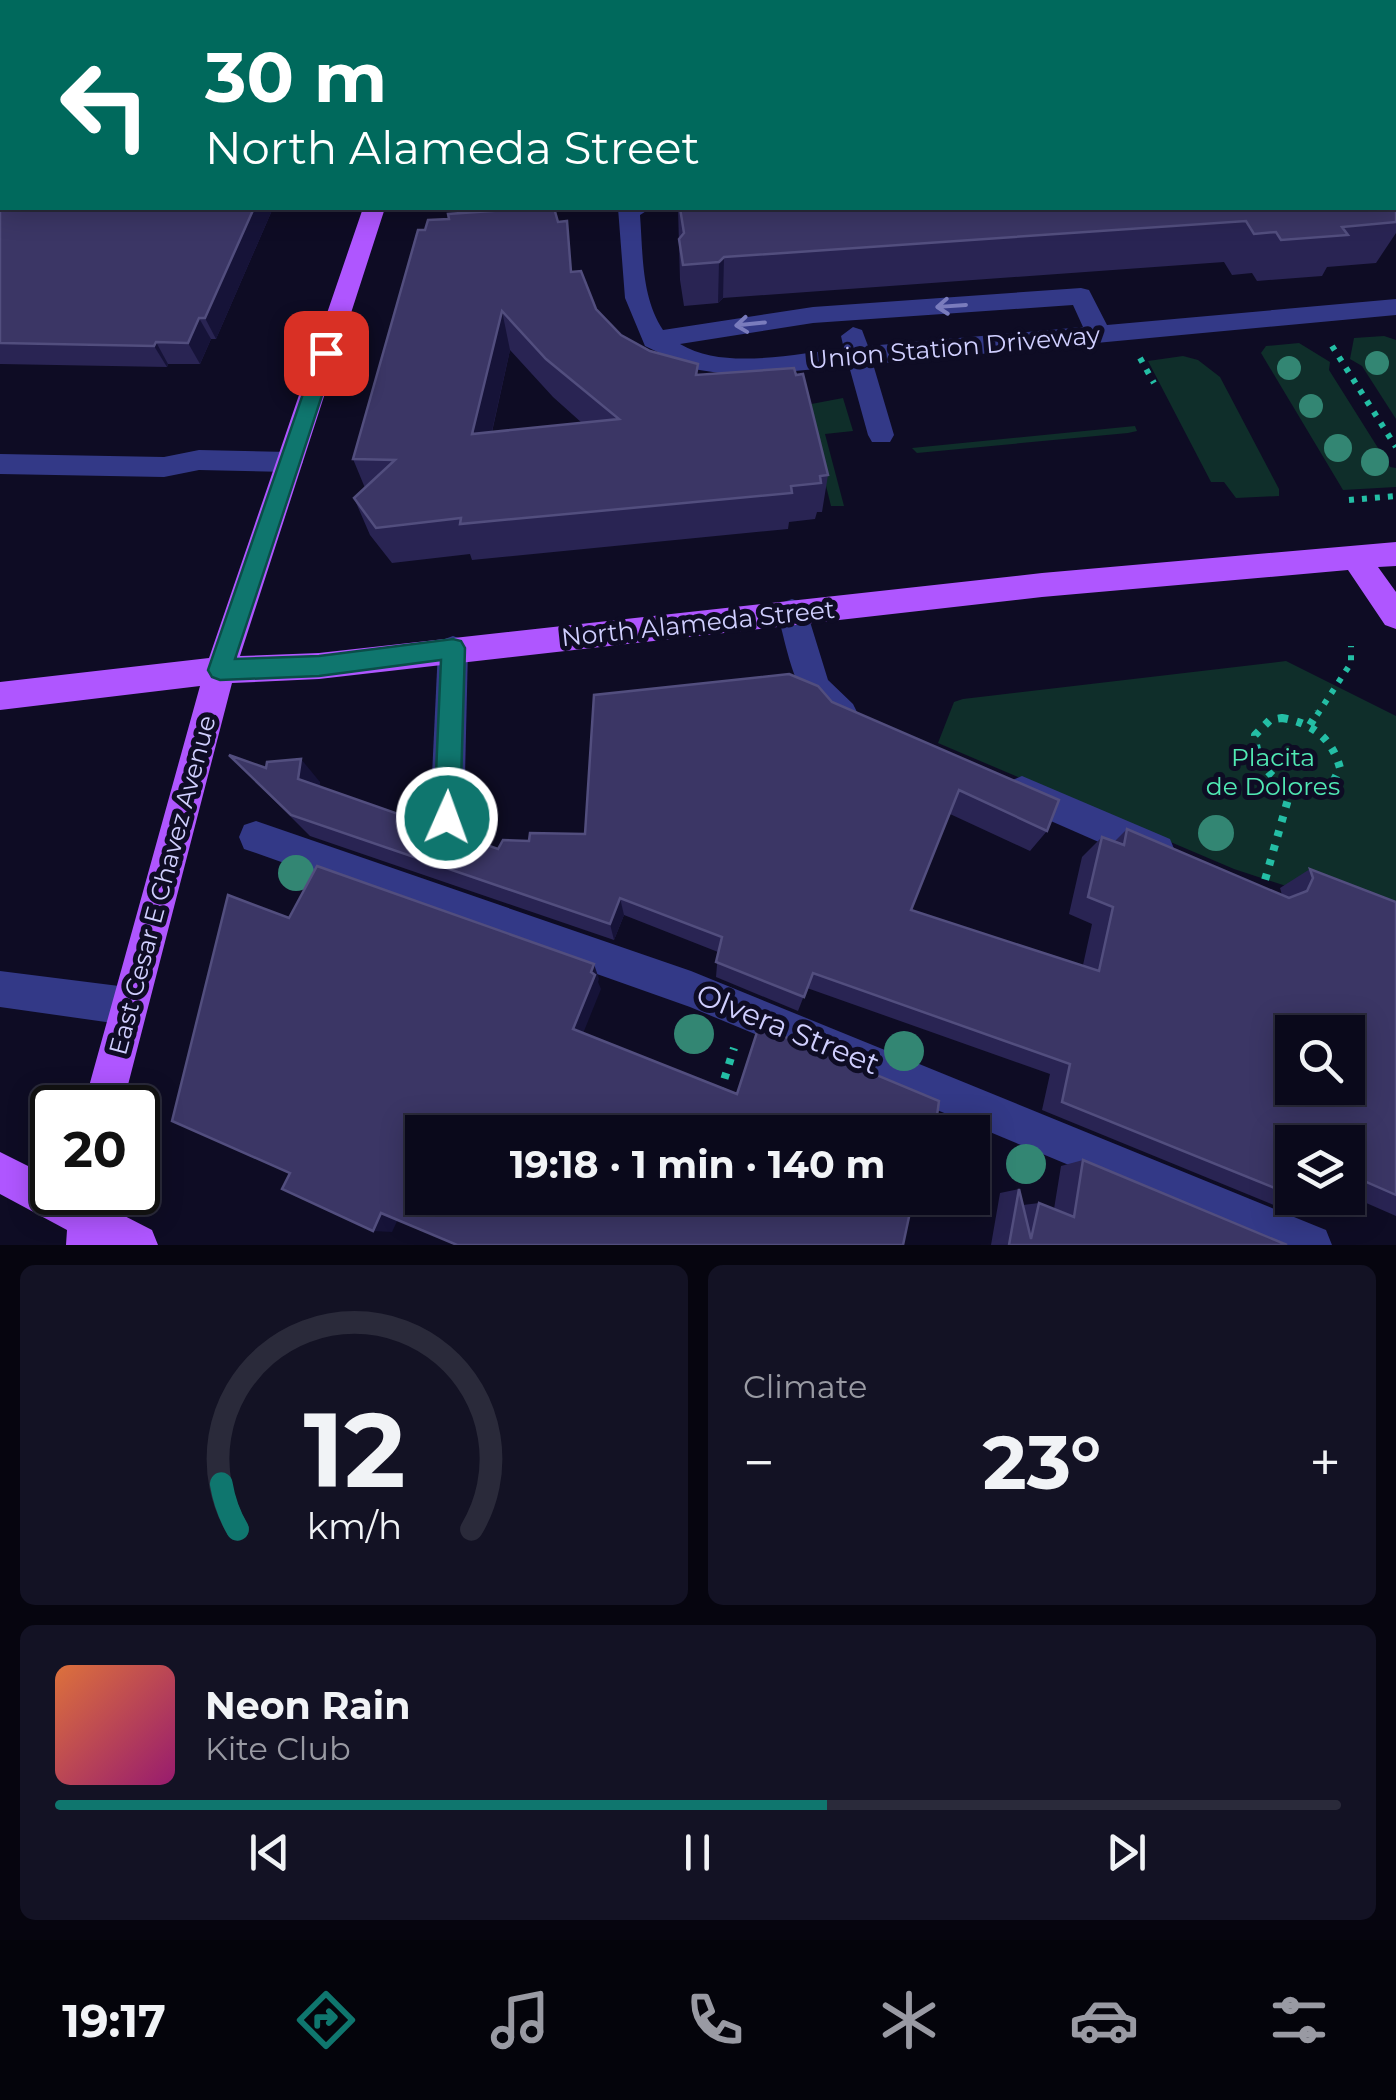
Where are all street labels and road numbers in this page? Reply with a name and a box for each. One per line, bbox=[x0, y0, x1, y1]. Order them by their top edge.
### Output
street label: Union Station Driveway bbox=[807, 319, 1102, 375]
street label: North Alameda Street bbox=[560, 594, 836, 652]
street label: East Cesar E Chavez Avenue bbox=[102, 712, 222, 1058]
street label: Olvera Street bbox=[691, 975, 885, 1083]

